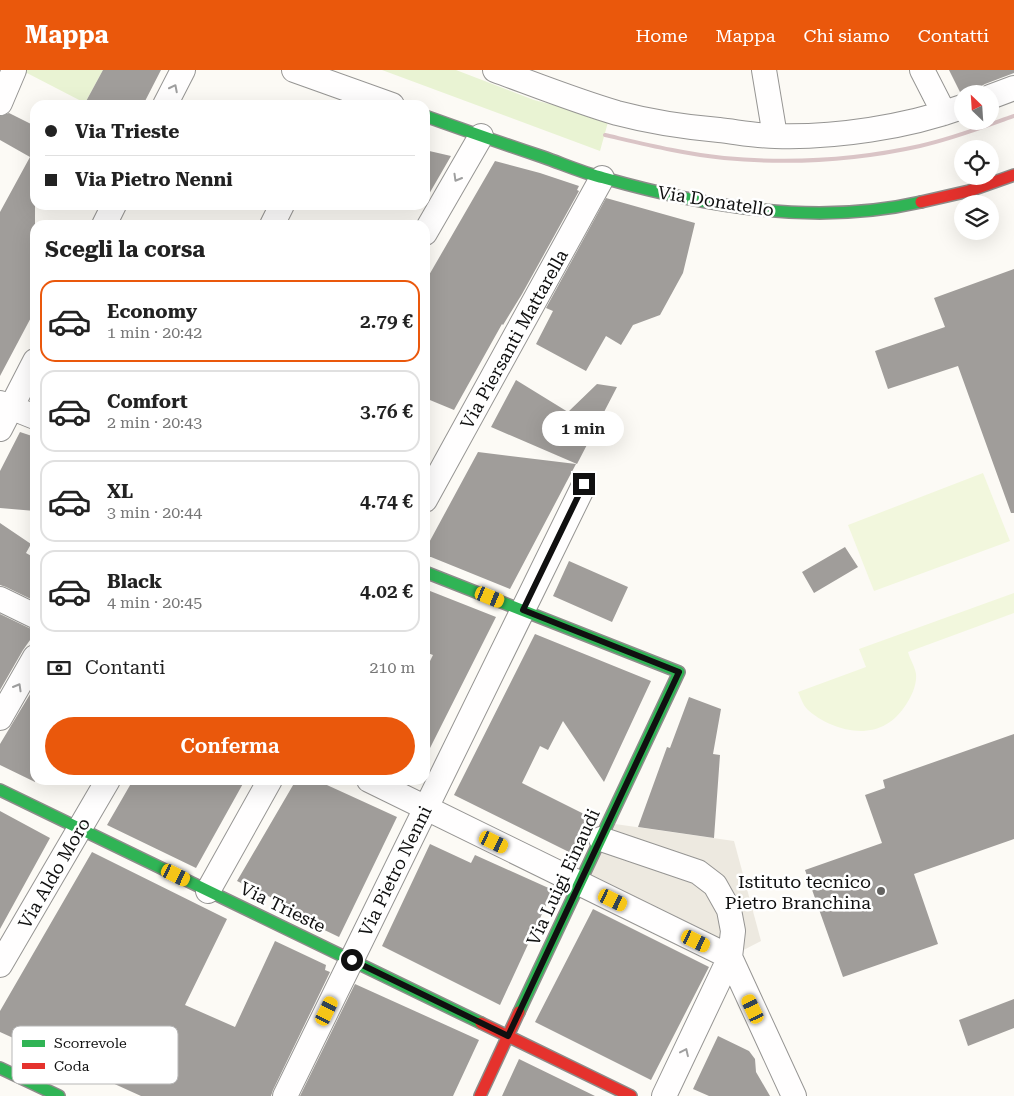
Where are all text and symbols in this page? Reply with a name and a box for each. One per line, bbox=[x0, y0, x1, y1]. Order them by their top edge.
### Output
text: Mappa bbox=[25, 21, 109, 49]
text: Home bbox=[635, 25, 688, 46]
text: Mappa bbox=[716, 25, 775, 46]
text: Chi siamo bbox=[803, 25, 890, 46]
text: Contatti bbox=[918, 25, 989, 46]
one-way arrow bbox=[168, 84, 178, 93]
north arrow bbox=[954, 85, 999, 130]
map controls bbox=[954, 85, 999, 240]
text: Via Trieste bbox=[75, 120, 179, 143]
button: locate bbox=[954, 140, 999, 185]
text: Via Pietro Nenni bbox=[75, 168, 233, 191]
one-way arrow bbox=[453, 173, 463, 182]
street label: Via Donatello bbox=[656, 181, 776, 221]
button: layers bbox=[954, 195, 999, 240]
text: Scegli la corsa bbox=[45, 237, 205, 262]
street label: Via Piersanti Mattarella bbox=[456, 245, 572, 432]
icon: car bbox=[47, 299, 92, 344]
text: Economy bbox=[107, 300, 197, 323]
text: 2.79 € bbox=[360, 310, 413, 333]
text: 1 min · 20:42 bbox=[107, 323, 202, 342]
icon: car bbox=[47, 389, 92, 434]
text: Comfort bbox=[107, 390, 188, 413]
text: 3.76 € bbox=[360, 400, 413, 423]
callout: 1 min bbox=[543, 412, 625, 446]
text: 2 min · 20:43 bbox=[107, 413, 202, 432]
text: 1 min bbox=[561, 419, 605, 438]
route end bbox=[573, 473, 595, 495]
icon: car bbox=[47, 479, 92, 524]
text: XL bbox=[107, 480, 133, 503]
text: 4.74 € bbox=[360, 490, 413, 513]
text: 3 min · 20:44 bbox=[107, 503, 202, 522]
icon: car bbox=[47, 569, 92, 614]
text: Black bbox=[107, 570, 162, 593]
text: 4.02 € bbox=[360, 580, 413, 603]
car bbox=[473, 584, 506, 610]
text: 4 min · 20:45 bbox=[107, 593, 202, 612]
icon: cash bbox=[45, 654, 73, 682]
text: Contanti bbox=[85, 656, 165, 679]
text: 210 m bbox=[369, 658, 415, 677]
one-way arrow bbox=[11, 684, 21, 693]
button: Conferma bbox=[45, 717, 415, 775]
street label: Via Pietro Nenni bbox=[354, 802, 436, 940]
street label: Via Luigi Einaudi bbox=[522, 805, 604, 949]
street label: Via Aldo Moro bbox=[14, 814, 94, 932]
car bbox=[477, 829, 510, 855]
car bbox=[159, 862, 192, 888]
place label: Istituto tecnico Pietro Branchina bbox=[725, 871, 871, 913]
street label: Via Trieste bbox=[237, 877, 329, 937]
marker: Istituto tecnico Pietro Branchina bbox=[875, 885, 887, 897]
car bbox=[596, 887, 629, 913]
car bbox=[679, 928, 712, 954]
route start bbox=[341, 949, 363, 971]
car bbox=[739, 992, 766, 1026]
car bbox=[313, 994, 340, 1028]
legend bbox=[12, 1026, 178, 1084]
text: Scorrevole bbox=[54, 1035, 127, 1051]
one-way arrow bbox=[679, 1048, 689, 1057]
text: Coda bbox=[54, 1058, 90, 1074]

